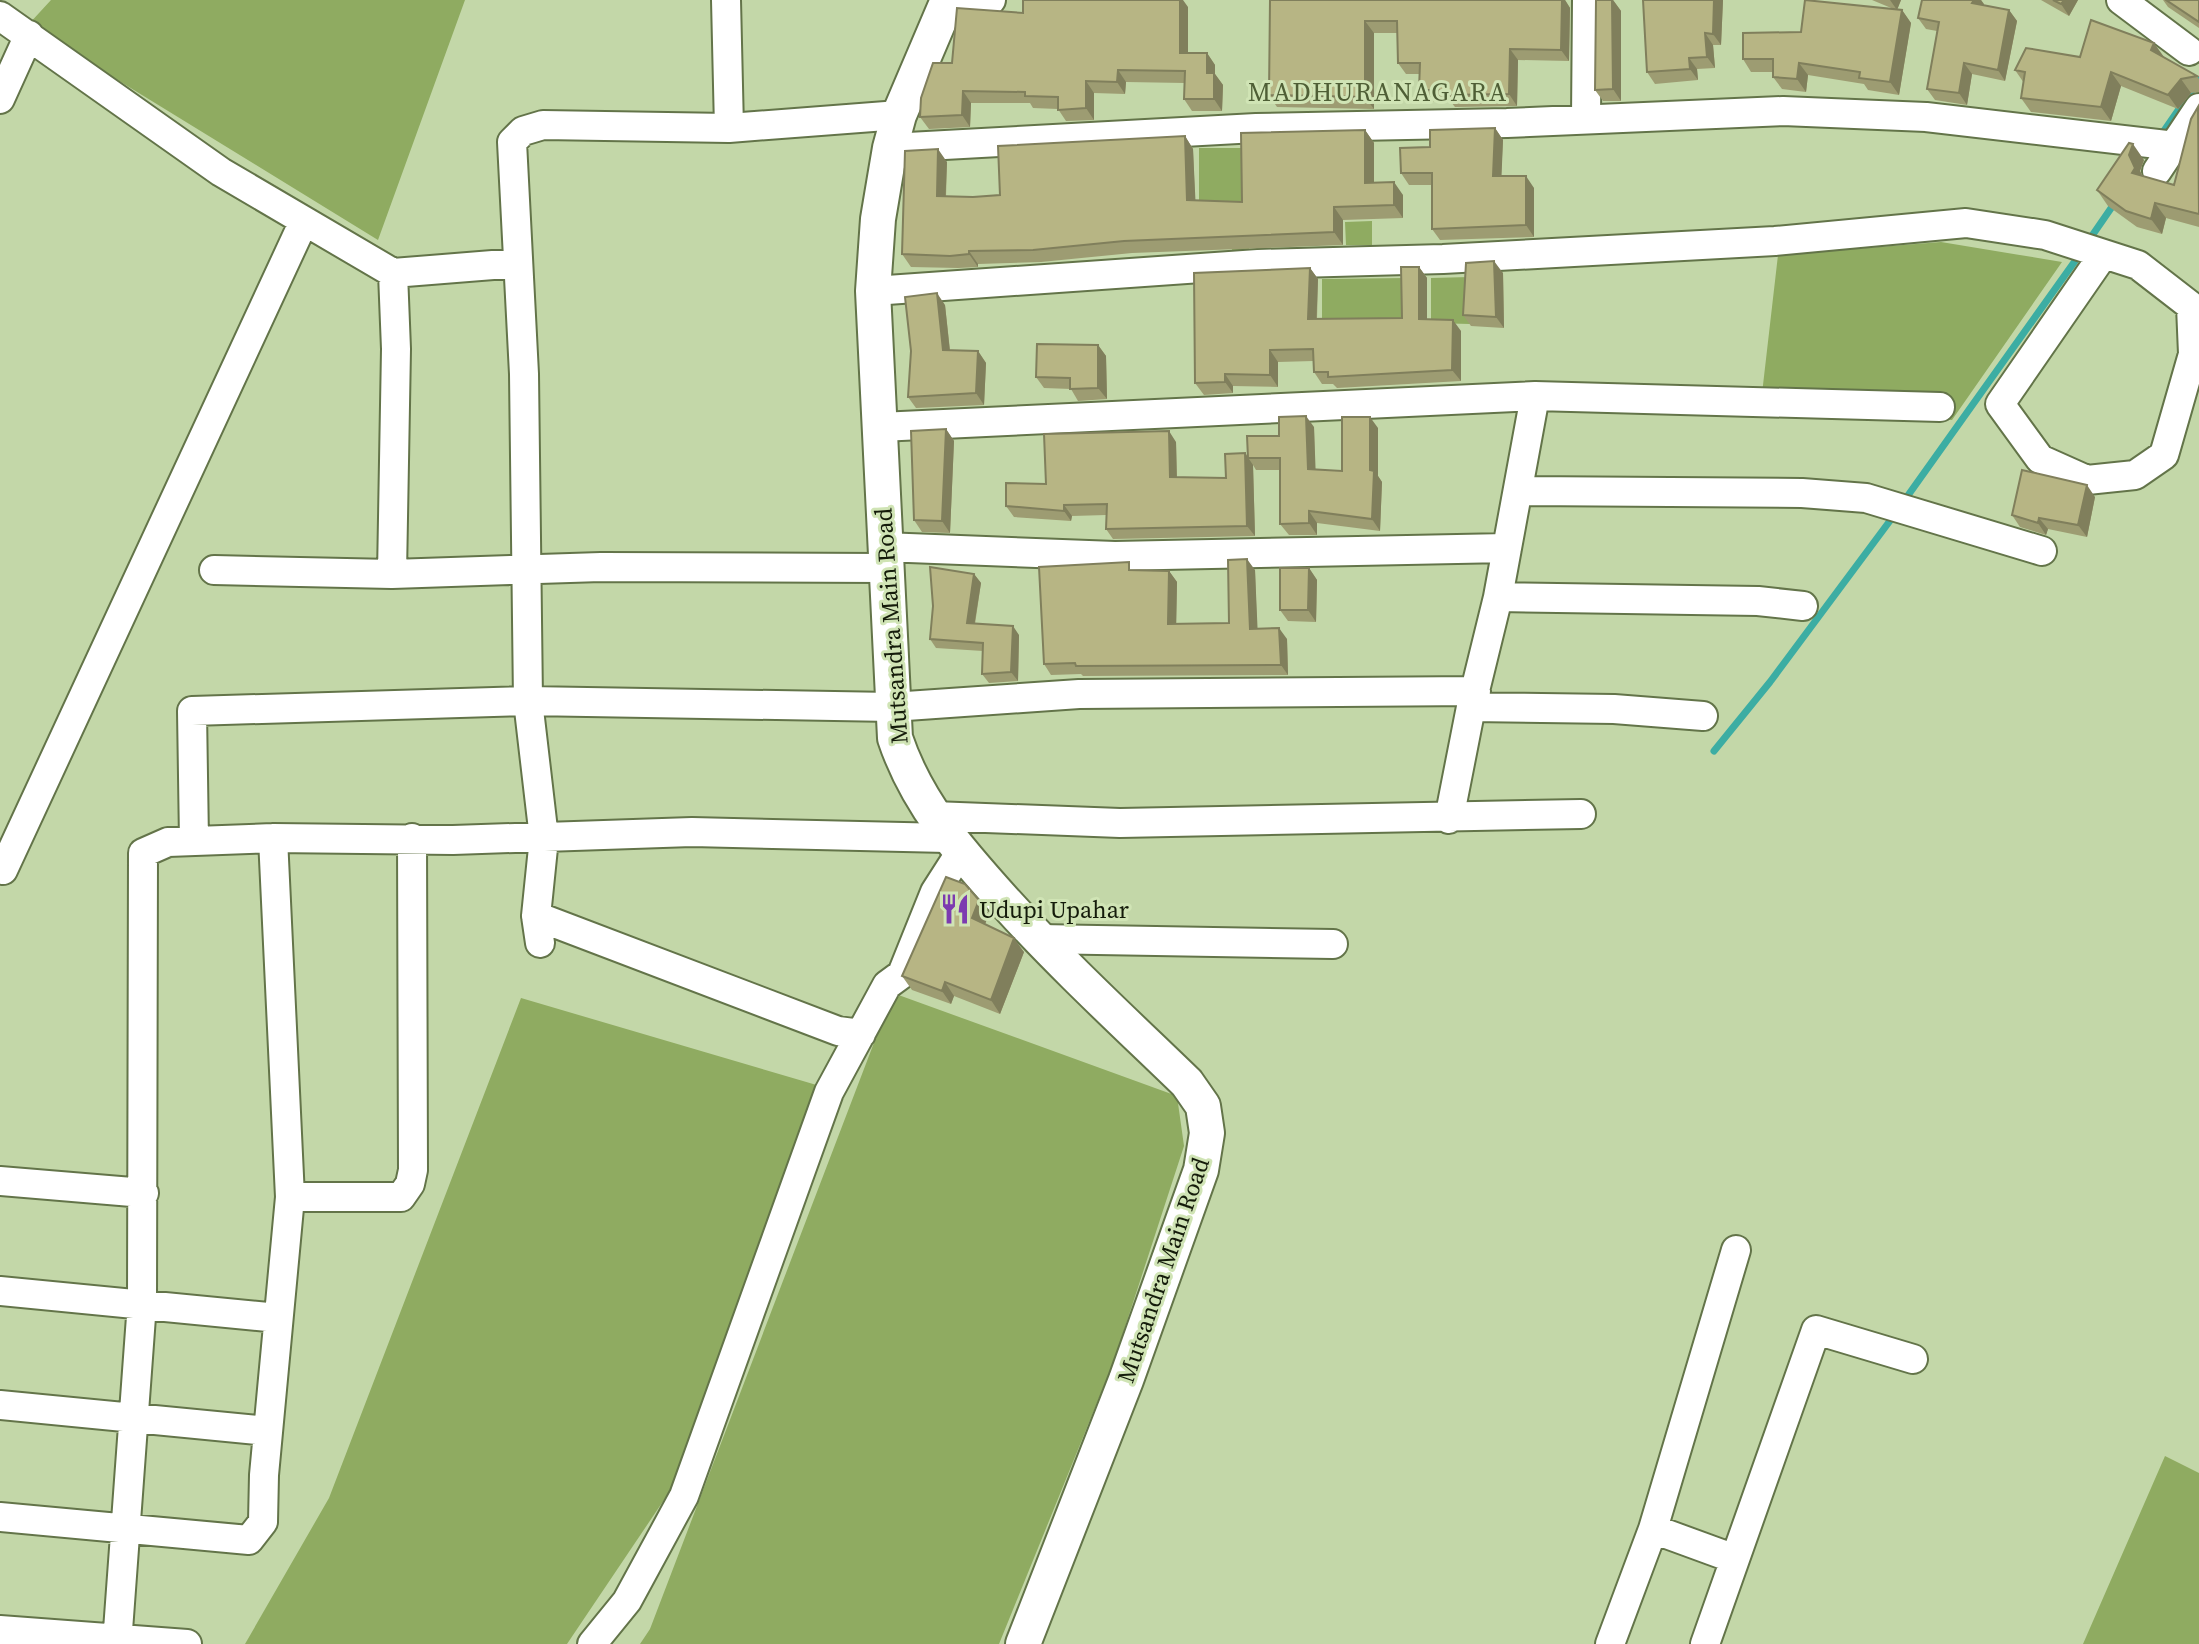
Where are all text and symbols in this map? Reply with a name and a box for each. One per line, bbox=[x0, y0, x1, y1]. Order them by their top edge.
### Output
district label: MADHURANAGARA bbox=[1248, 74, 1508, 110]
street label: Mutsandra Main Road bbox=[866, 507, 916, 745]
restaurant icon: Udupi Upahar bbox=[938, 892, 972, 926]
place label: Udupi Upahar bbox=[979, 893, 1129, 926]
street label: Mutsandra Main Road bbox=[1109, 1153, 1217, 1387]

